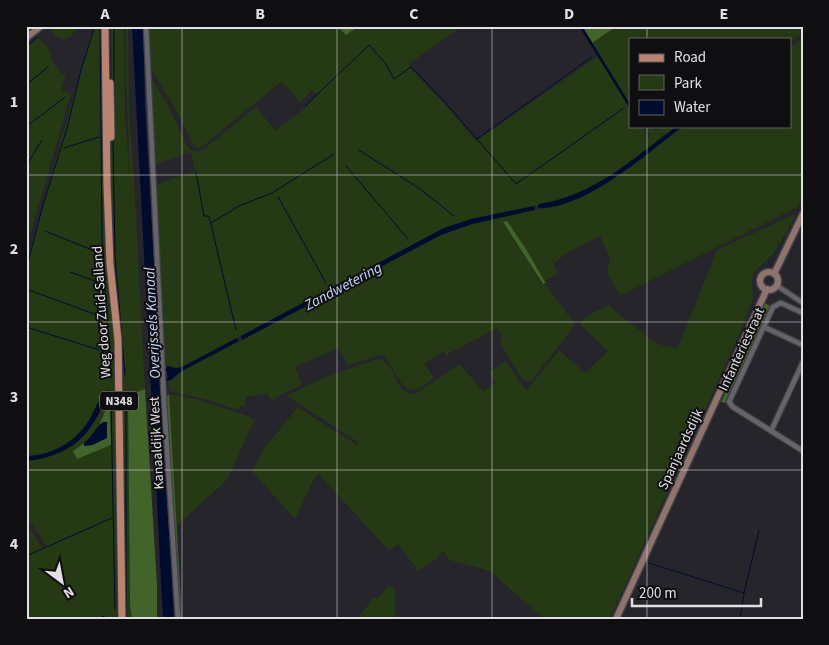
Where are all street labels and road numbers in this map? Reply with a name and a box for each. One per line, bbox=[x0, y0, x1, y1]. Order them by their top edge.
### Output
street label: Weg door Zuid-Salland bbox=[87, 245, 117, 379]
street label: Infanteriestraat bbox=[714, 304, 770, 394]
road number: N348 bbox=[100, 392, 138, 411]
street label: Kanaaldijk West bbox=[145, 396, 169, 490]
street label: Spanjaardsdijk bbox=[653, 406, 708, 493]

